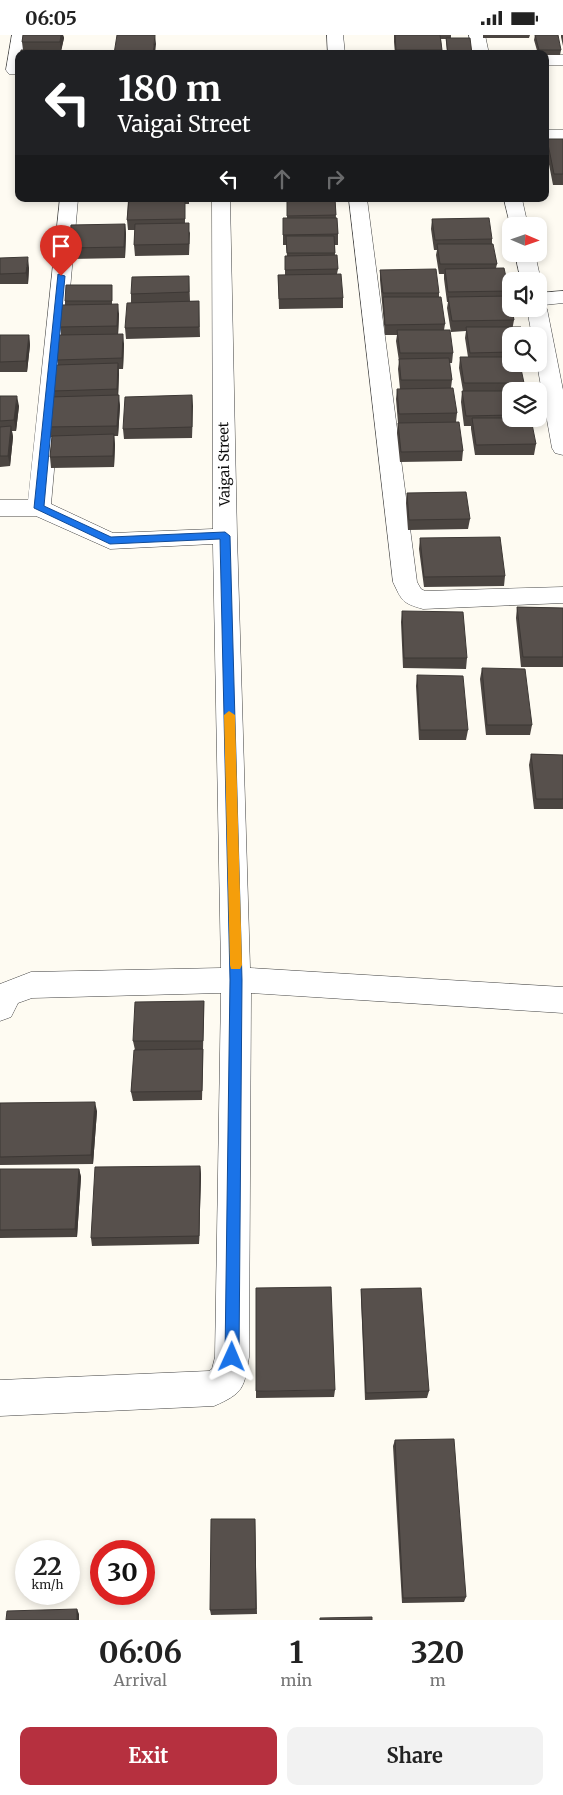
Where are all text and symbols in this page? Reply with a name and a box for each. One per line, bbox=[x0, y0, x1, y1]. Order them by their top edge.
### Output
text: 06:05 bbox=[25, 6, 77, 30]
text: 180 m bbox=[118, 67, 221, 111]
icon: left bbox=[35, 70, 100, 135]
text: Vaigai Street bbox=[118, 110, 251, 138]
icon: left bbox=[215, 165, 243, 193]
icon: ahead bbox=[268, 165, 296, 193]
icon: right bbox=[321, 165, 349, 193]
north arrow bbox=[502, 217, 548, 263]
map controls bbox=[502, 217, 547, 427]
pin bbox=[40, 225, 82, 276]
icon: arrive bbox=[47, 232, 75, 260]
button: sound bbox=[502, 272, 547, 317]
button: search bbox=[502, 327, 547, 372]
button: layers bbox=[502, 382, 547, 427]
street label: Vaigai Street bbox=[214, 421, 234, 507]
position arrow bbox=[205, 1330, 257, 1382]
speed limit sign: 30 bbox=[90, 1540, 155, 1605]
text: 22 bbox=[33, 1550, 62, 1582]
text: km/h bbox=[32, 1577, 63, 1592]
text: 06:06 bbox=[99, 1633, 182, 1671]
text: 1 bbox=[289, 1633, 303, 1671]
text: 320 bbox=[411, 1633, 464, 1671]
text: Arrival bbox=[114, 1670, 167, 1690]
text: min bbox=[281, 1670, 312, 1690]
text: m bbox=[430, 1670, 446, 1690]
button: Exit bbox=[20, 1727, 277, 1785]
button: Share bbox=[287, 1727, 543, 1785]

